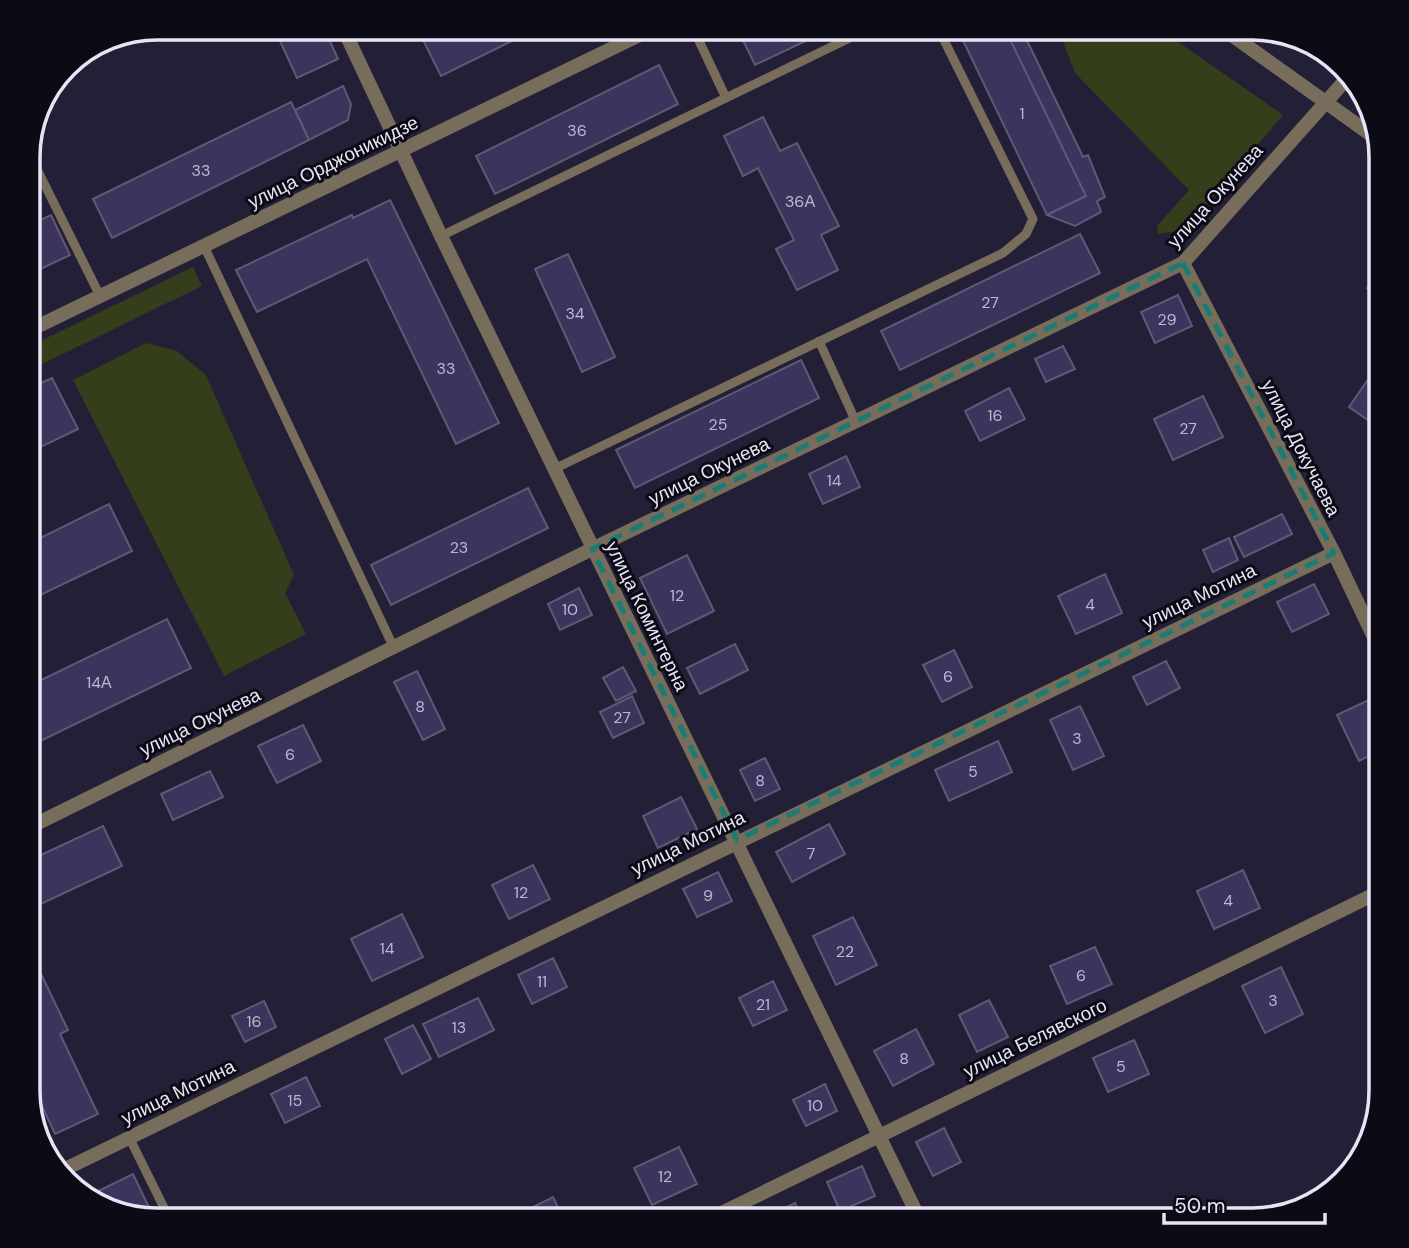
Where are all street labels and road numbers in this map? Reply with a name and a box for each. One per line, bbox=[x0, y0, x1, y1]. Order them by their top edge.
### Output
street label: улица Орджоникидзе bbox=[244, 110, 422, 214]
street label: улица Окунева bbox=[1162, 138, 1269, 253]
street label: улица Докучаева bbox=[1256, 375, 1346, 521]
street label: улица Окунева bbox=[644, 431, 774, 511]
street label: улица Коминтерна bbox=[600, 537, 694, 695]
street label: улица Мотина bbox=[1138, 557, 1261, 634]
street label: улица Окунева bbox=[135, 682, 265, 762]
street label: улица Мотина bbox=[627, 804, 750, 881]
street label: улица Белявского bbox=[959, 992, 1111, 1084]
street label: улица Мотина bbox=[117, 1053, 240, 1130]

